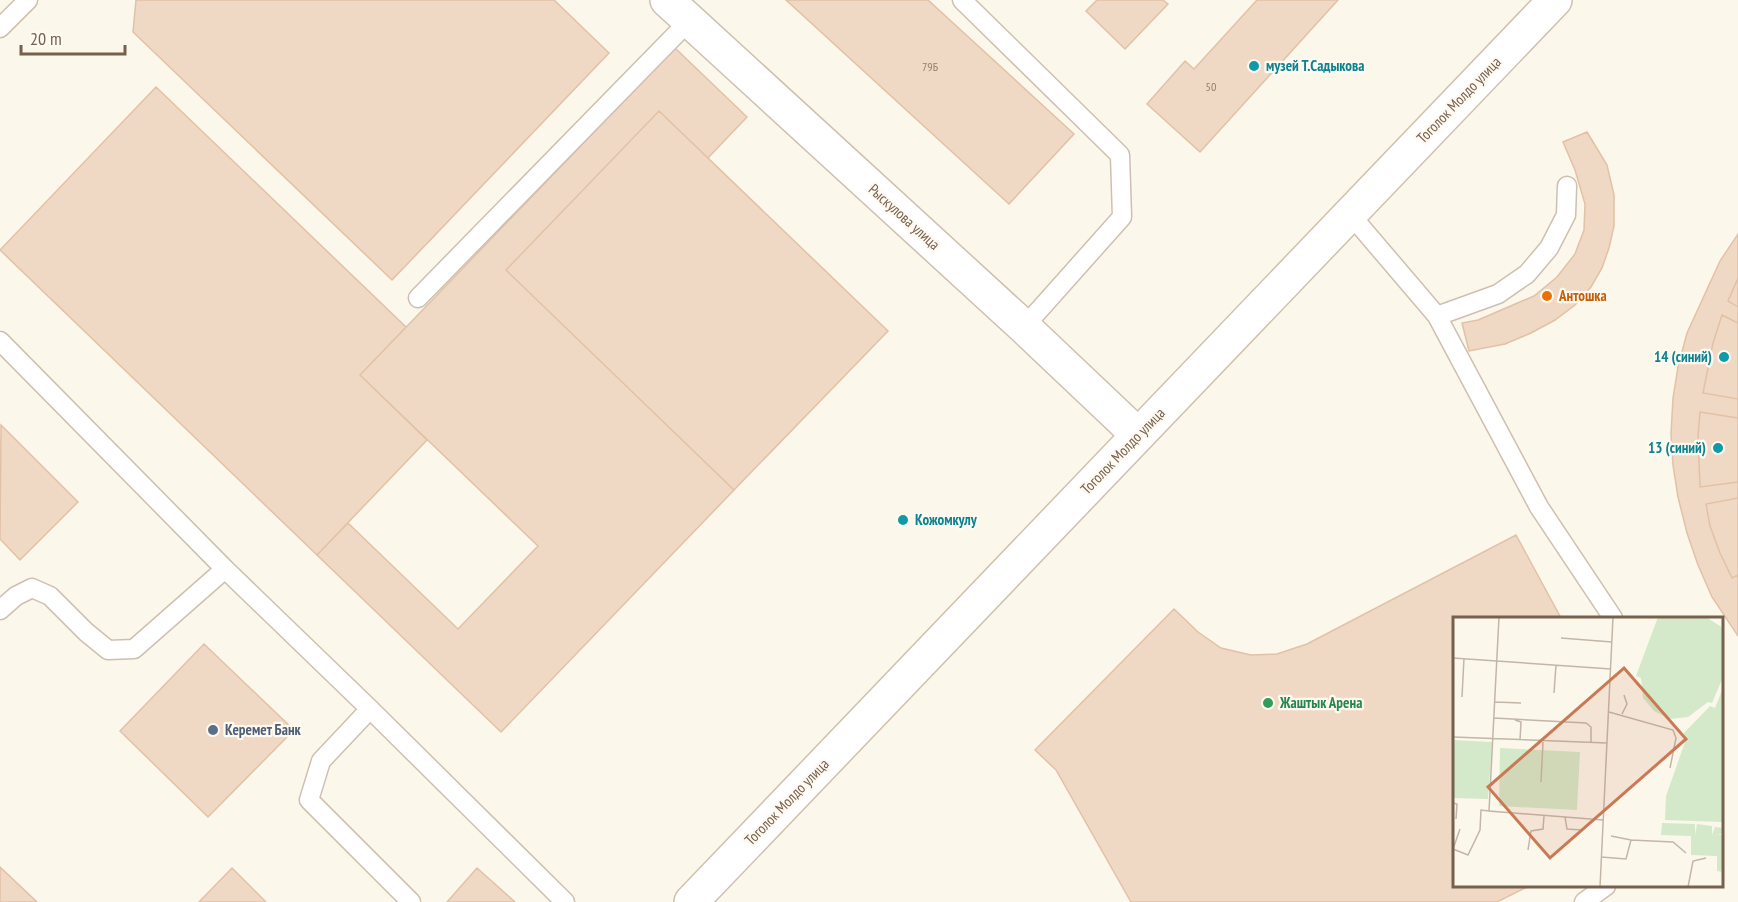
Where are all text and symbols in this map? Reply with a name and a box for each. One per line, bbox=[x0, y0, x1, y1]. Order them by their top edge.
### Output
scale bar bbox=[21, 18, 124, 56]
text: 20 m bbox=[30, 27, 62, 50]
street label: Тоголок Молдо улица bbox=[1413, 52, 1505, 147]
place label: музей Т.Садыкова bbox=[1266, 56, 1364, 75]
house number: 79Б bbox=[922, 59, 938, 74]
marker: музей Т.Садыкова bbox=[1247, 59, 1261, 73]
house number: 50 bbox=[1206, 79, 1216, 94]
street label: Рыскулова улица bbox=[865, 180, 944, 254]
place label: Антошка bbox=[1558, 286, 1607, 305]
marker: Антошка bbox=[1540, 289, 1554, 303]
place label: 14 (синий) bbox=[1654, 347, 1712, 366]
marker: 14 (синий) bbox=[1717, 350, 1731, 364]
street label: Тоголок Молдо улица bbox=[1077, 403, 1169, 498]
place label: 13 (синий) bbox=[1648, 438, 1706, 457]
marker: 13 (синий) bbox=[1711, 441, 1725, 455]
place label: Кожомкулу bbox=[915, 510, 978, 529]
marker: Кожомкулу bbox=[896, 513, 910, 527]
inset map bbox=[1453, 617, 1723, 887]
place label: Жаштык Арена bbox=[1279, 693, 1362, 712]
marker: Жаштык Арена bbox=[1261, 696, 1275, 710]
place label: Керемет Банк bbox=[225, 720, 302, 739]
marker: Керемет Банк bbox=[206, 723, 220, 737]
street label: Тоголок Молдо улица bbox=[741, 754, 833, 849]

